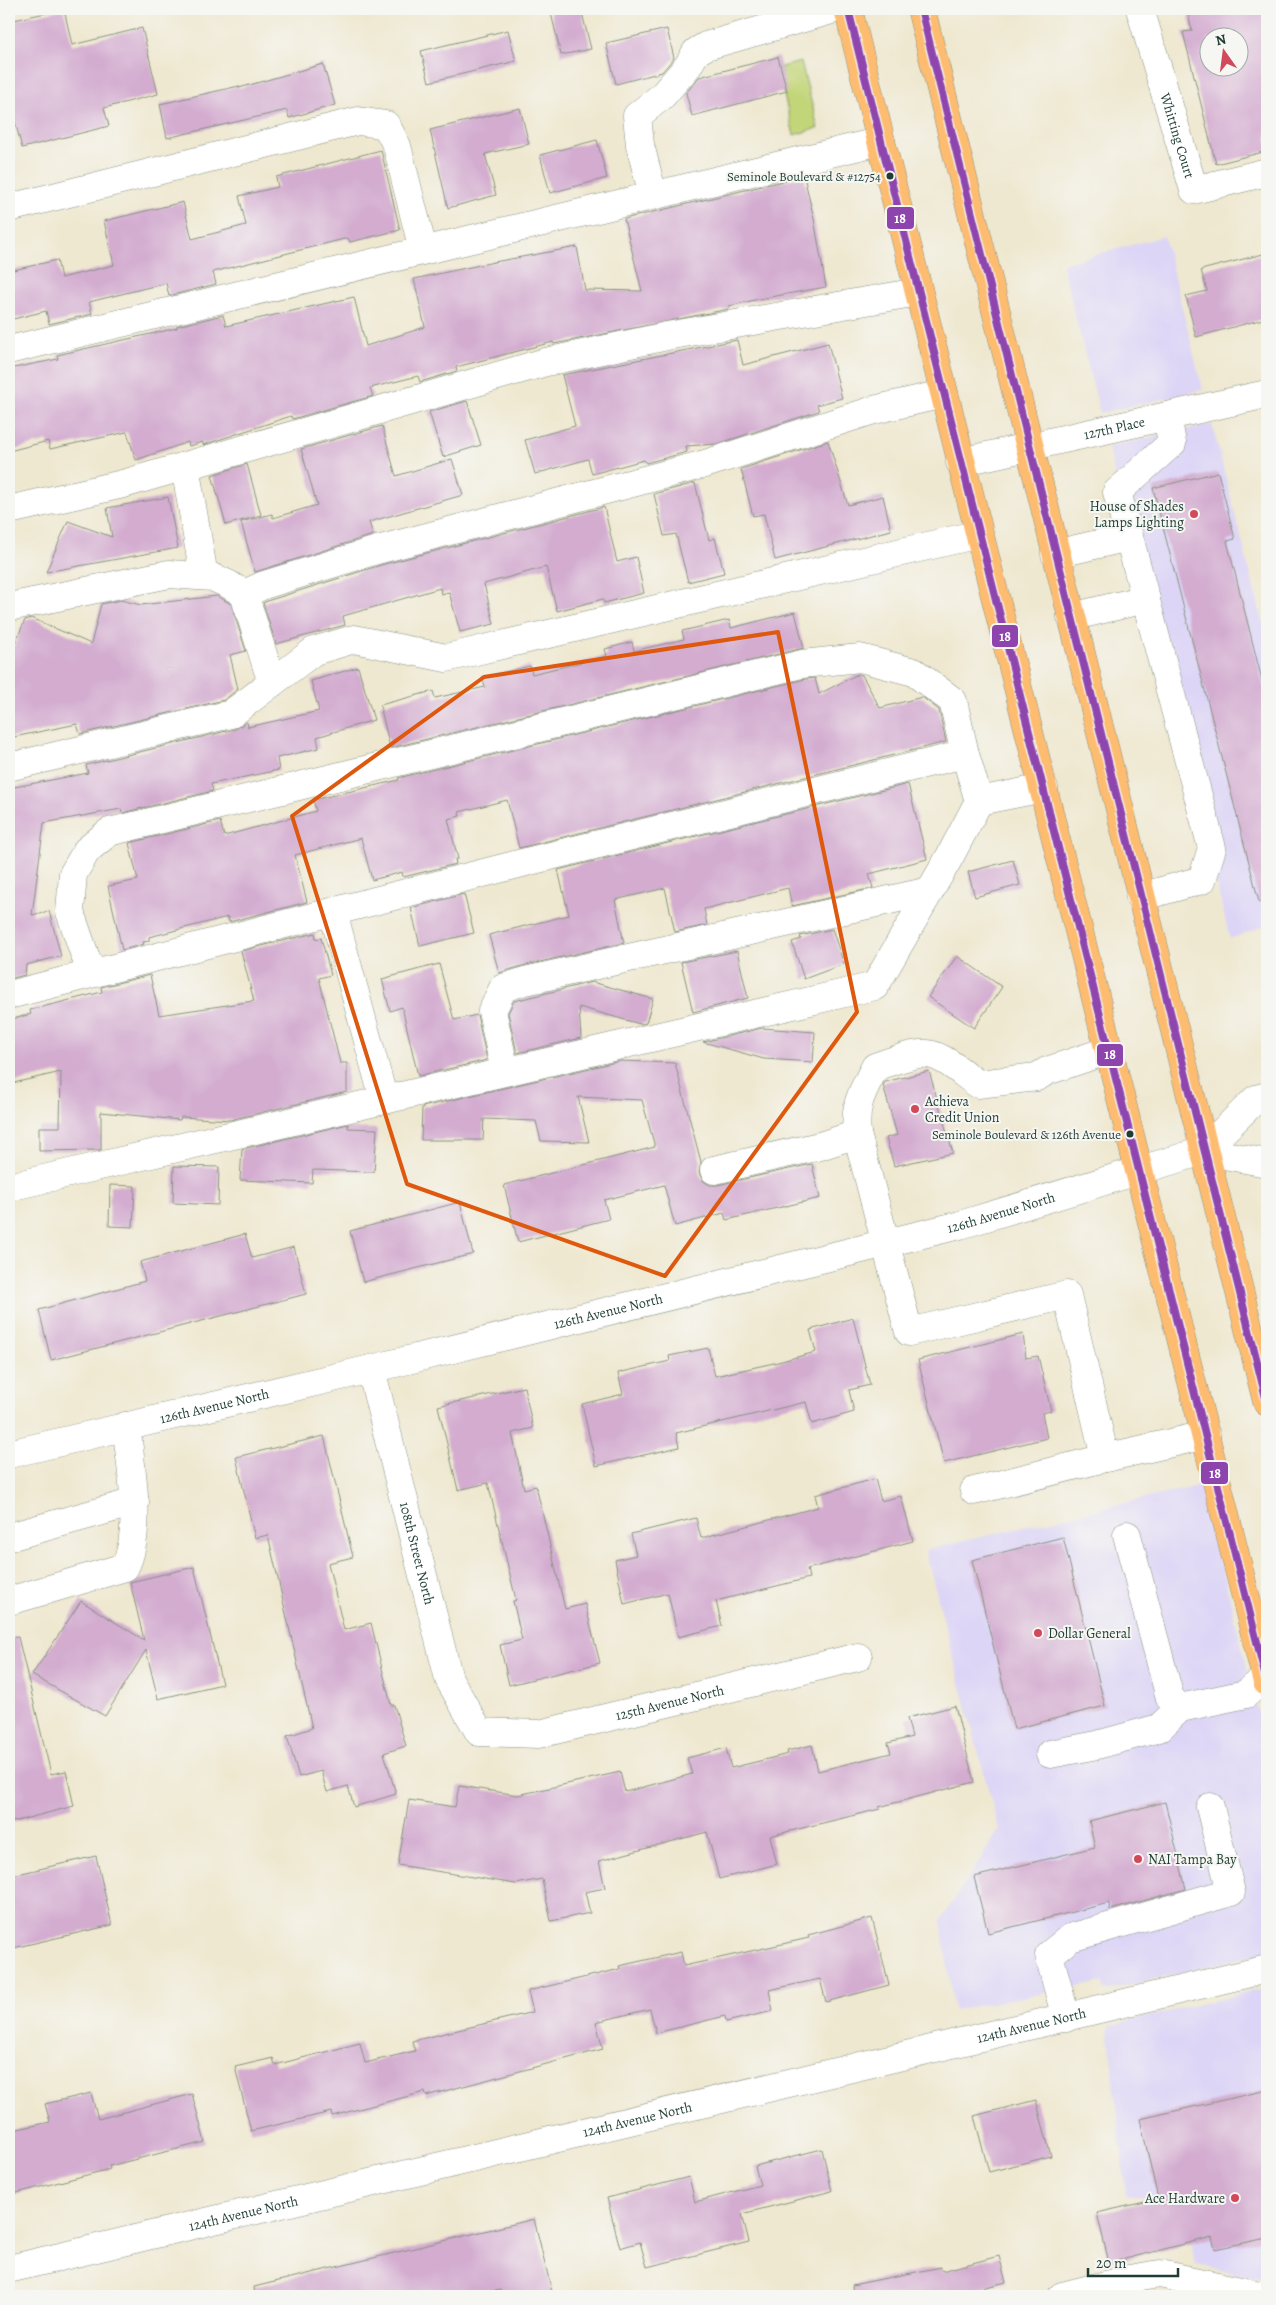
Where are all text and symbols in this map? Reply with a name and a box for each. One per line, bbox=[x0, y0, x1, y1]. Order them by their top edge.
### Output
north arrow bbox=[1198, 28, 1248, 78]
text: N bbox=[1214, 29, 1228, 50]
street label: Whitting Court bbox=[1155, 90, 1199, 181]
place label: Seminole Boulevard & #12754 bbox=[727, 168, 881, 185]
marker: Seminole Boulevard & #12754 bbox=[885, 171, 895, 181]
line badge: 18 bbox=[886, 206, 915, 230]
text: 18 bbox=[894, 209, 906, 228]
street label: 127th Place bbox=[1082, 412, 1147, 444]
place label: House of Shades Lamps Lighting bbox=[1089, 497, 1184, 532]
marker: House of Shades Lamps Lighting bbox=[1188, 508, 1200, 520]
line badge: 18 bbox=[991, 624, 1019, 648]
text: 18 bbox=[999, 627, 1011, 646]
line badge: 18 bbox=[1096, 1043, 1124, 1067]
text: 18 bbox=[1104, 1045, 1116, 1064]
place label: Achieva Credit Union bbox=[924, 1092, 1000, 1127]
marker: Achieva Credit Union bbox=[909, 1103, 921, 1115]
place label: Seminole Boulevard & 126th Avenue bbox=[932, 1126, 1121, 1143]
marker: Seminole Boulevard & 126th Avenue bbox=[1125, 1129, 1135, 1139]
street label: 126th Avenue North bbox=[945, 1188, 1058, 1238]
street label: 126th Avenue North bbox=[552, 1289, 665, 1334]
street label: 126th Avenue North bbox=[158, 1384, 272, 1428]
line badge: 18 bbox=[1200, 1461, 1229, 1485]
text: 18 bbox=[1209, 1464, 1221, 1483]
street label: 108th Street North bbox=[395, 1500, 439, 1607]
place label: Dollar General bbox=[1048, 1624, 1131, 1643]
marker: Dollar General bbox=[1032, 1627, 1044, 1639]
street label: 125th Avenue North bbox=[614, 1681, 727, 1725]
place label: NAI Tampa Bay bbox=[1148, 1850, 1237, 1869]
marker: NAI Tampa Bay bbox=[1132, 1853, 1144, 1865]
street label: 124th Avenue North bbox=[975, 2003, 1088, 2048]
street label: 124th Avenue North bbox=[581, 2097, 694, 2142]
place label: Ace Hardware bbox=[1144, 2189, 1225, 2208]
street label: 124th Avenue North bbox=[187, 2191, 300, 2236]
marker: Ace Hardware bbox=[1229, 2192, 1241, 2204]
scale bar bbox=[1088, 2245, 1178, 2277]
text: 20 m bbox=[1096, 2253, 1127, 2273]

